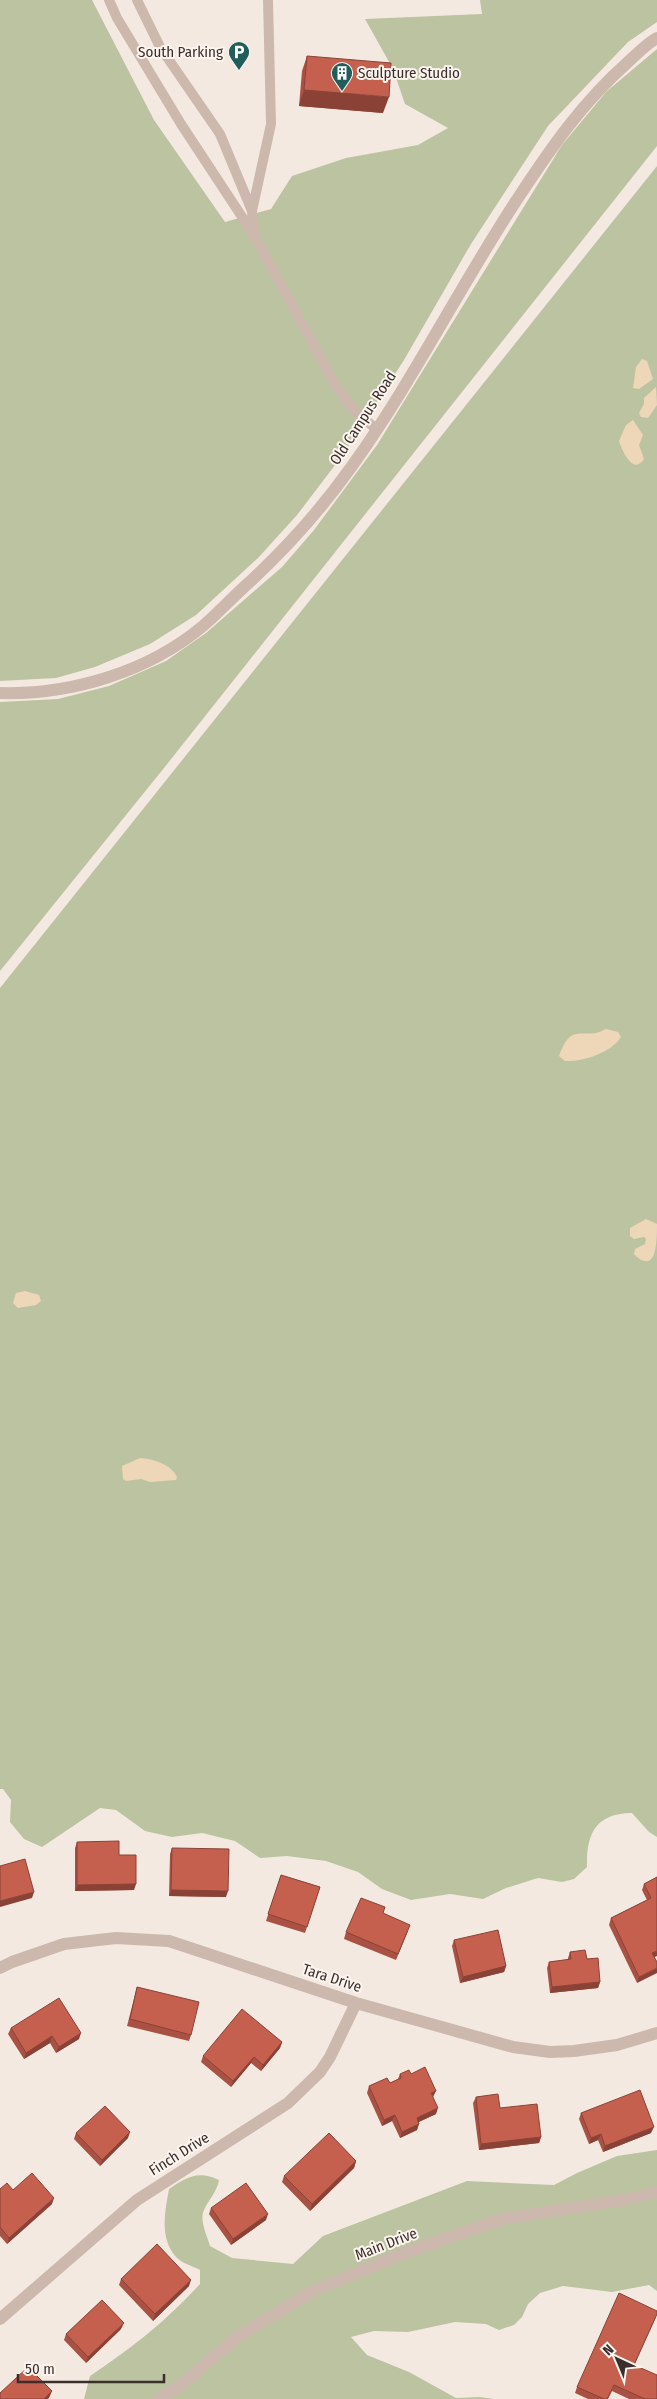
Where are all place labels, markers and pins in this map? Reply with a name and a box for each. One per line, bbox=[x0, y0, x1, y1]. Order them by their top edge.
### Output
parking icon: South Parking bbox=[227, 40, 251, 71]
place label: South Parking bbox=[138, 43, 223, 61]
building icon: Sculpture Studio bbox=[330, 61, 354, 92]
place label: Sculpture Studio bbox=[358, 64, 460, 82]

